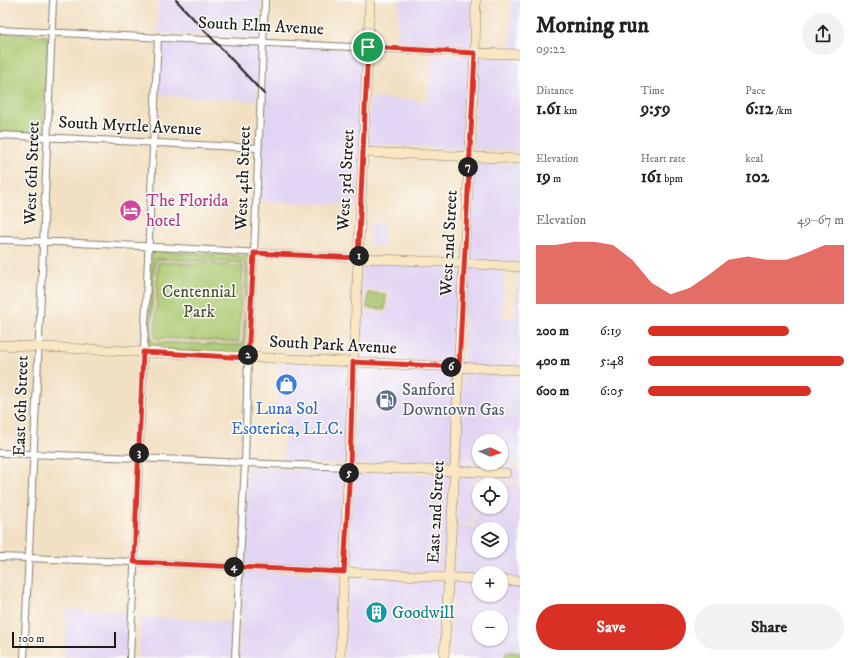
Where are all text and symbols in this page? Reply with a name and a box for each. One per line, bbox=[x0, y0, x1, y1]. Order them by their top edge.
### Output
street label: South Elm Avenue bbox=[198, 12, 324, 40]
text: Morning run bbox=[536, 12, 649, 39]
button: share bbox=[802, 13, 844, 55]
pin bbox=[351, 30, 385, 64]
icon: arrive bbox=[357, 36, 379, 58]
text: 09:22 bbox=[536, 41, 566, 57]
text: Distance bbox=[536, 84, 574, 98]
text: Time bbox=[641, 84, 665, 98]
text: Pace bbox=[745, 84, 766, 98]
text: 1.61 bbox=[536, 98, 561, 120]
text: 9:59 bbox=[641, 98, 671, 120]
text: 6:12 bbox=[745, 98, 773, 120]
text: km bbox=[561, 104, 577, 118]
text: /km bbox=[773, 104, 792, 118]
street label: South Myrtle Avenue bbox=[58, 111, 202, 141]
street label: West 6th Street bbox=[19, 120, 45, 226]
street label: West 4th Street bbox=[230, 125, 256, 232]
street label: West 3rd Street bbox=[332, 128, 360, 232]
text: Elevation bbox=[536, 152, 579, 166]
text: Heart rate bbox=[641, 152, 686, 166]
text: kcal bbox=[745, 152, 763, 166]
pin: 7 bbox=[458, 157, 478, 177]
text: 7 bbox=[465, 160, 471, 174]
text: 19 bbox=[536, 166, 551, 188]
text: 161 bbox=[641, 166, 662, 188]
text: 102 bbox=[745, 166, 769, 188]
text: m bbox=[551, 172, 561, 186]
text: bpm bbox=[662, 172, 683, 186]
street label: West 2nd Street bbox=[435, 189, 463, 298]
place label: The Florida hotel bbox=[146, 190, 229, 232]
hotel icon: The Florida hotel bbox=[117, 198, 143, 224]
text: Elevation bbox=[536, 212, 586, 228]
text: 49–67 m bbox=[797, 212, 844, 228]
pin: 1 bbox=[349, 246, 369, 266]
text: 1 bbox=[357, 249, 361, 263]
park label: Centennial Park bbox=[162, 281, 236, 323]
text: 200 m bbox=[536, 323, 569, 339]
text: 6:19 bbox=[600, 323, 621, 339]
street label: South Park Avenue bbox=[269, 331, 397, 359]
pin: 2 bbox=[238, 345, 258, 365]
text: 2 bbox=[245, 348, 251, 362]
text: 400 m bbox=[536, 353, 570, 369]
text: 5:48 bbox=[600, 353, 624, 369]
street label: East 6th Street bbox=[8, 355, 34, 457]
pin: 6 bbox=[441, 357, 461, 377]
text: 6 bbox=[448, 360, 454, 374]
shop icon: Luna Sol Esoterica, LLC. bbox=[274, 372, 300, 398]
place label: Sanford Downtown Gas bbox=[402, 379, 505, 421]
text: 600 m bbox=[536, 383, 569, 399]
text: 6:05 bbox=[600, 383, 624, 399]
fuel station icon: Sanford Downtown Gas bbox=[374, 387, 400, 413]
place label: Luna Sol Esoterica, LLC. bbox=[231, 398, 343, 440]
north arrow bbox=[472, 434, 508, 470]
map controls bbox=[472, 434, 508, 646]
pin: 3 bbox=[129, 443, 149, 463]
text: 3 bbox=[137, 446, 141, 460]
street label: East 2nd Street bbox=[422, 459, 450, 564]
pin: 5 bbox=[339, 463, 359, 483]
text: 5 bbox=[346, 466, 352, 480]
button: locate bbox=[472, 478, 508, 514]
button: layers bbox=[472, 522, 508, 558]
pin: 4 bbox=[224, 557, 244, 577]
text: 4 bbox=[231, 560, 237, 574]
button: + bbox=[472, 566, 508, 602]
building icon: Goodwill bbox=[363, 600, 389, 626]
place label: Goodwill bbox=[392, 602, 454, 624]
button: Save bbox=[536, 604, 686, 650]
button: Share bbox=[694, 604, 844, 650]
button: − bbox=[472, 610, 508, 646]
scale bar bbox=[12, 630, 116, 649]
text: 100 m bbox=[18, 632, 44, 646]

